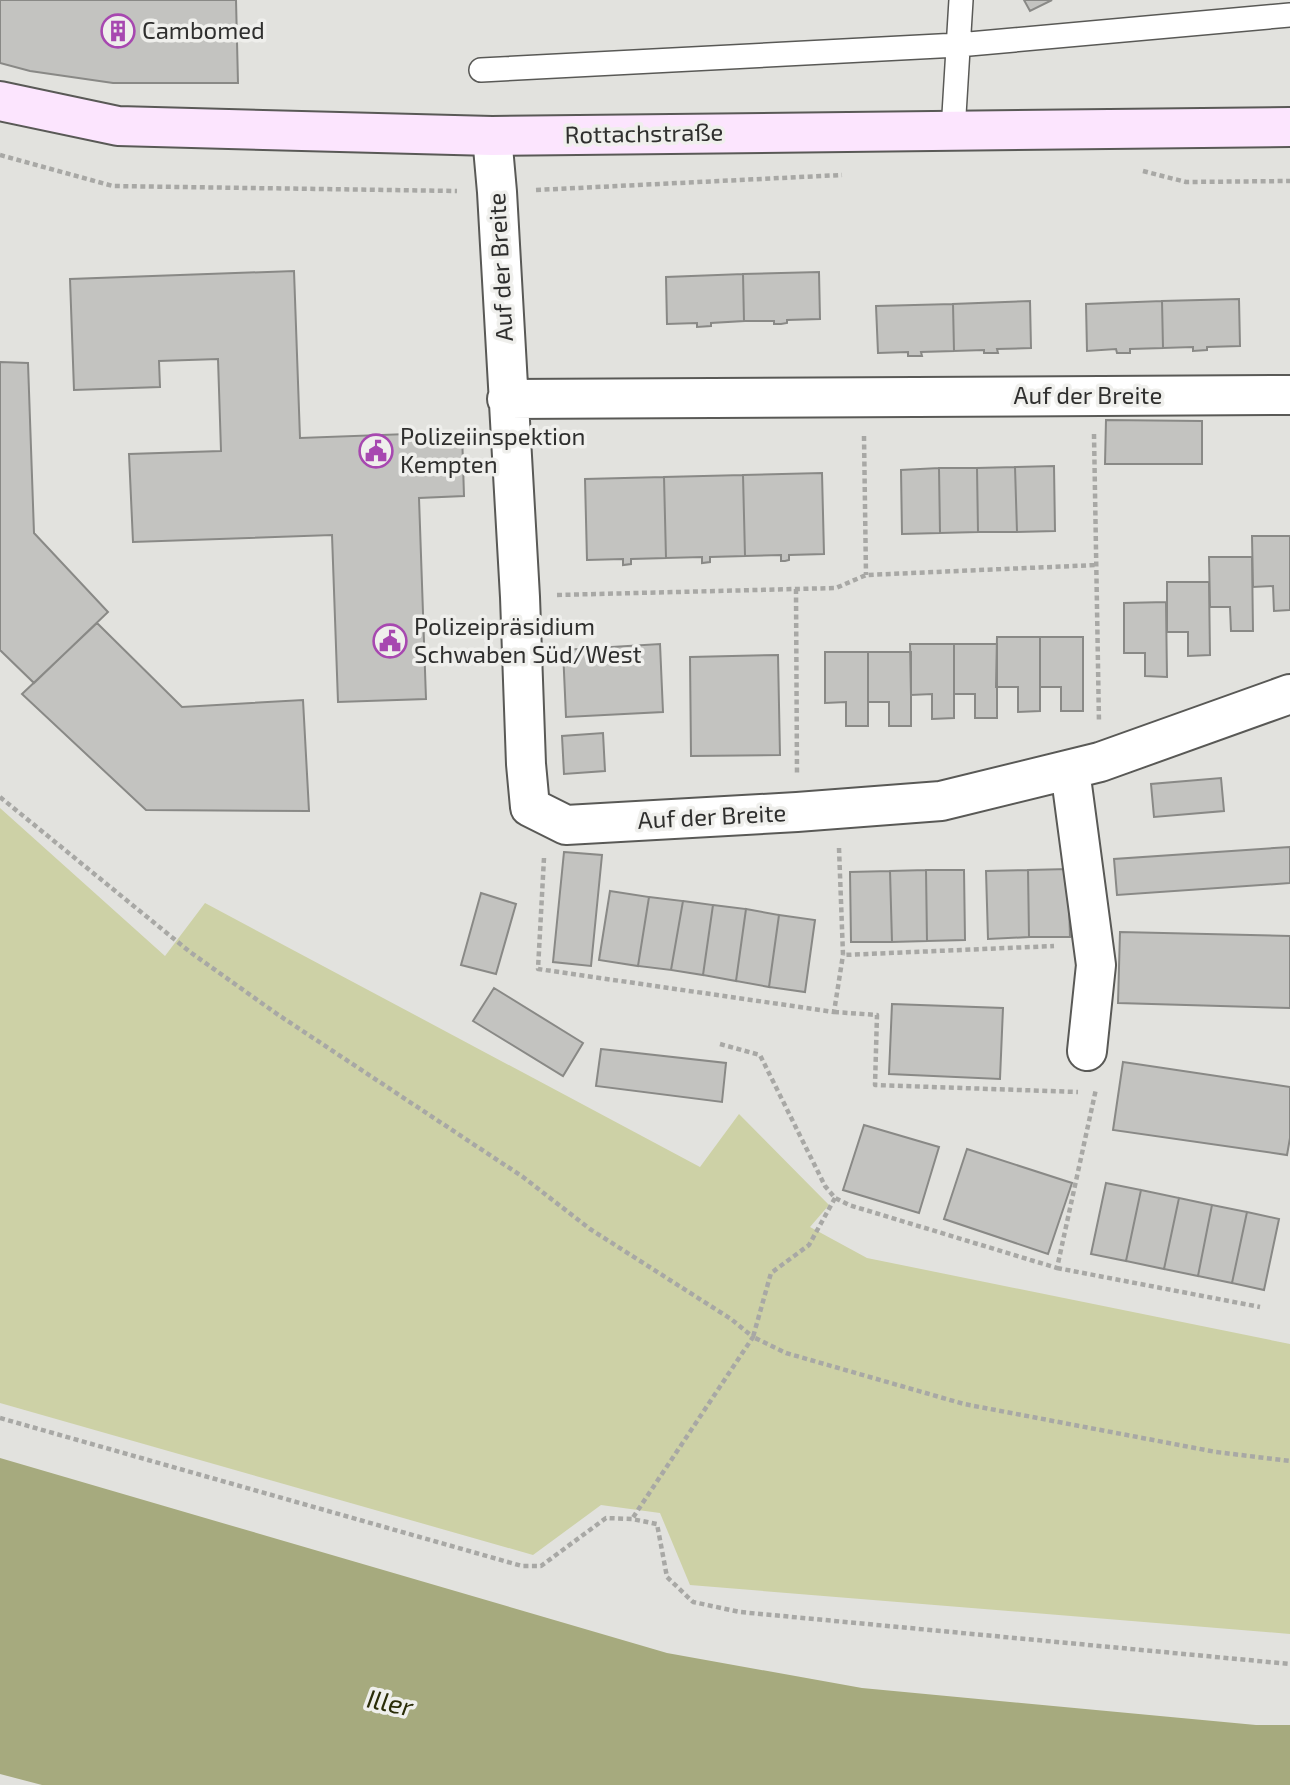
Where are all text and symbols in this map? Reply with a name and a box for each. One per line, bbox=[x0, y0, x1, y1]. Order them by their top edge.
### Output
building icon: Cambomed bbox=[99, 12, 137, 50]
place label: Cambomed bbox=[142, 15, 265, 44]
street label: Rottachstraße bbox=[564, 117, 724, 148]
street label: Auf der Breite bbox=[481, 192, 518, 342]
street label: Auf der Breite bbox=[1014, 380, 1162, 409]
place label: Polizeiinspektion Kempten bbox=[400, 421, 586, 478]
public building icon: Polizeiinspektion Kempten bbox=[357, 432, 395, 470]
place label: Polizeipräsidium Schwaben Süd/West bbox=[414, 611, 642, 668]
public building icon: Polizeipräsidium Schwaben Süd/West bbox=[371, 622, 409, 660]
street label: Auf der Breite bbox=[637, 797, 787, 834]
water label: Iller bbox=[364, 1682, 417, 1722]

